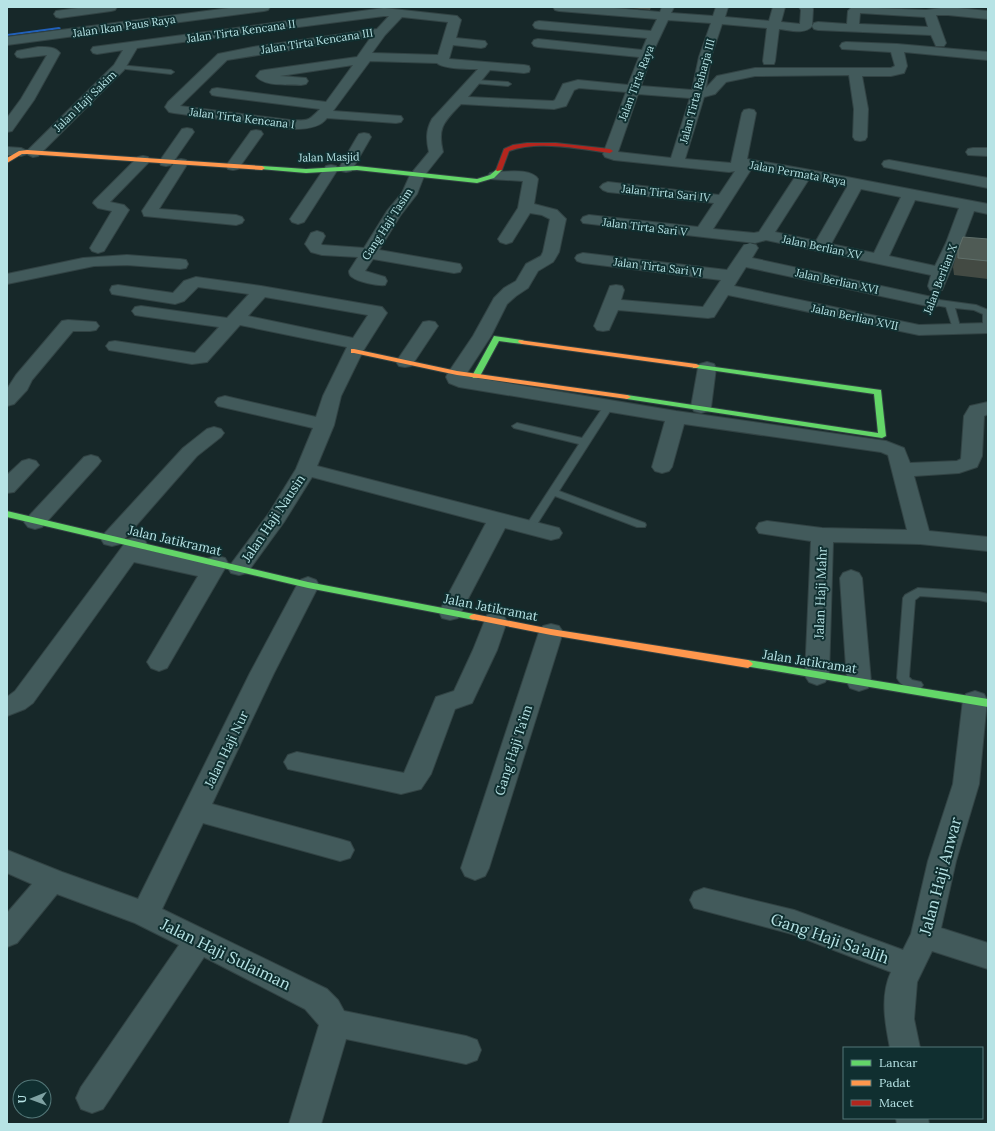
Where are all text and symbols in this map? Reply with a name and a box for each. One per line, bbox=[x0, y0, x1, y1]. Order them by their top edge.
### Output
street label: Jalan Ikan Paus Raya bbox=[71, 12, 176, 40]
street label: Jalan Tirta Kencana II bbox=[185, 16, 297, 46]
street label: Jalan Tirta Kencana III bbox=[259, 25, 374, 57]
street label: Jalan Tirta Raharja III bbox=[676, 37, 718, 146]
street label: Jalan Tirta Raya bbox=[615, 43, 657, 124]
street label: Jalan Haji Sakim bbox=[50, 68, 119, 135]
street label: Jalan Tirta Kencana I bbox=[188, 104, 296, 131]
street label: Jalan Masjid bbox=[297, 149, 360, 165]
street label: Jalan Permata Raya bbox=[748, 157, 847, 188]
street label: Jalan Tirta Sari IV bbox=[620, 181, 712, 205]
street label: Gang Haji Tasim bbox=[358, 185, 416, 263]
street label: Jalan Tirta Sari V bbox=[601, 215, 689, 239]
street label: Jalan Berlian XV bbox=[780, 232, 864, 262]
street label: Jalan Berlian X bbox=[920, 241, 960, 317]
street label: Jalan Tirta Sari VI bbox=[612, 254, 703, 279]
street label: Jalan Berlian XVI bbox=[793, 265, 880, 297]
street label: Jalan Berlian XVII bbox=[809, 301, 900, 333]
street label: Jalan Haji Nausin bbox=[237, 471, 309, 566]
street label: Jalan Jatikramat bbox=[126, 521, 223, 559]
street label: Jalan Haji Mahr bbox=[810, 546, 831, 640]
street label: Jalan Jatikramat bbox=[441, 590, 539, 625]
street label: Jalan Jatikramat bbox=[761, 645, 858, 677]
street label: Gang Haji Ta’im bbox=[491, 702, 536, 798]
street label: Jalan Haji Nur bbox=[200, 708, 253, 791]
street label: Jalan Haji Anwar bbox=[914, 815, 965, 938]
street label: Gang Haji Sa'alih bbox=[768, 908, 892, 968]
street label: Jalan Haji Sulaiman bbox=[157, 913, 294, 994]
legend bbox=[843, 1047, 983, 1119]
text: Lancar bbox=[879, 1055, 918, 1070]
text: Padat bbox=[879, 1075, 911, 1090]
north arrow bbox=[12, 1079, 52, 1119]
text: U bbox=[15, 1094, 29, 1103]
text: Macet bbox=[879, 1095, 914, 1110]

